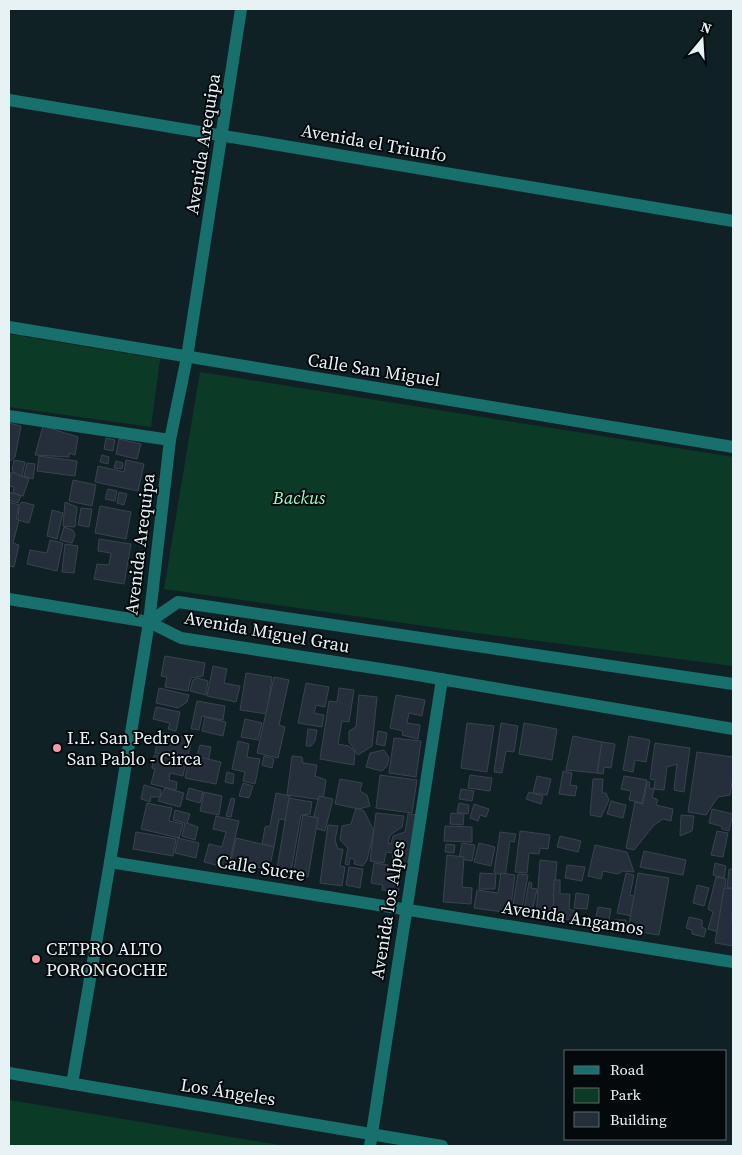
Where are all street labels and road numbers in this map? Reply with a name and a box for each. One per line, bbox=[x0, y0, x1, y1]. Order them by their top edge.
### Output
street label: Avenida Arequipa bbox=[179, 71, 226, 216]
street label: Avenida el Triunfo bbox=[299, 117, 449, 168]
street label: Calle San Miguel bbox=[306, 347, 442, 392]
street label: Avenida Arequipa bbox=[118, 471, 161, 616]
street label: Avenida Miguel Grau bbox=[182, 605, 352, 658]
street label: Avenida los Alpes bbox=[364, 839, 411, 981]
street label: Calle Sucre bbox=[215, 848, 307, 887]
street label: Avenida Angamos bbox=[500, 894, 646, 941]
street label: Los Ángeles bbox=[179, 1072, 278, 1111]

